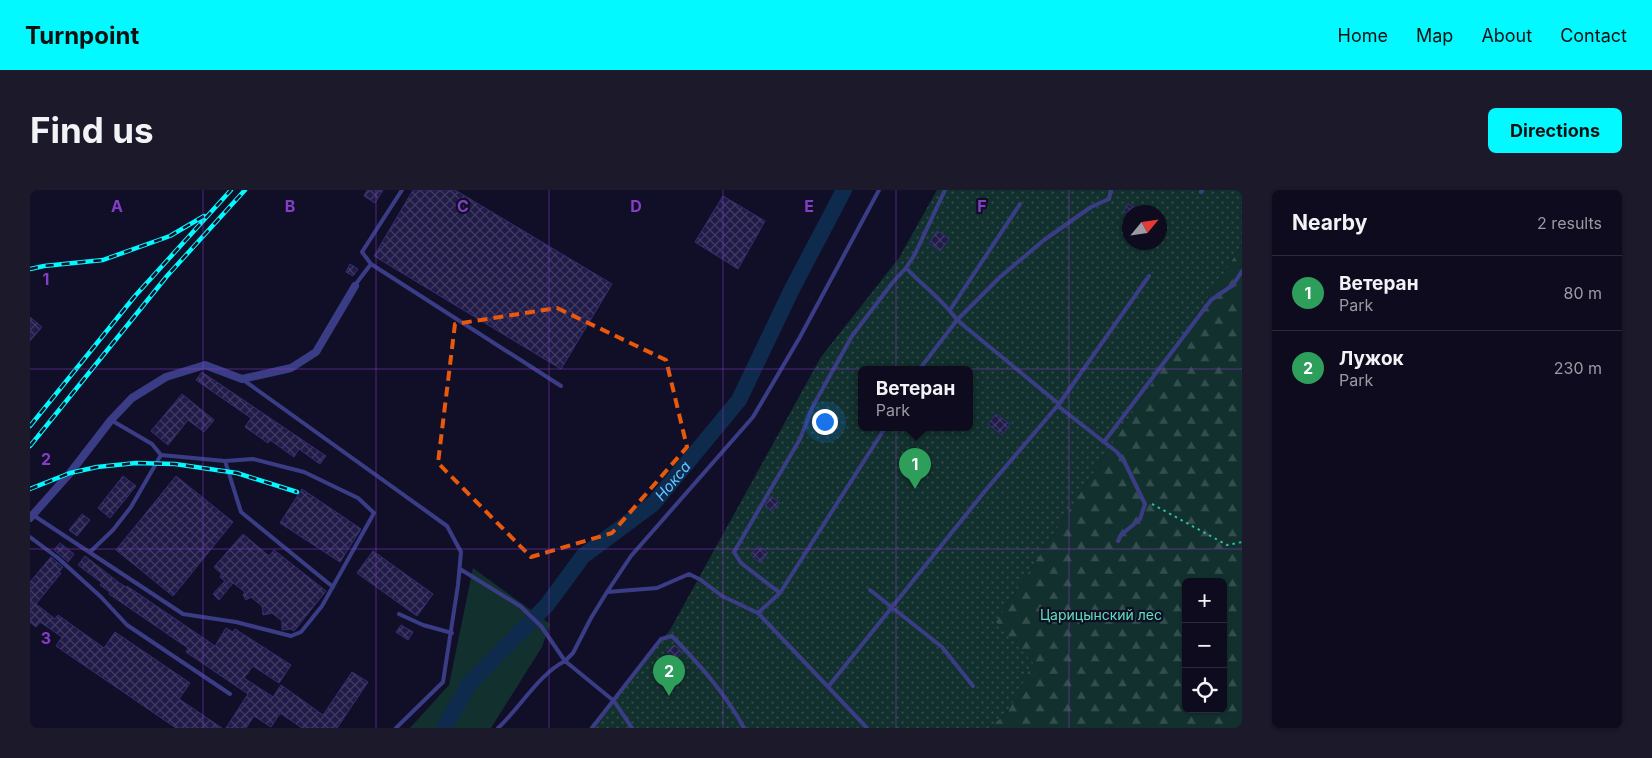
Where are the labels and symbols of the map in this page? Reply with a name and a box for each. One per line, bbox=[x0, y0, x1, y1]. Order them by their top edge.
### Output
text: A bbox=[111, 196, 123, 216]
text: B bbox=[285, 196, 295, 216]
text: C bbox=[457, 196, 469, 216]
text: D bbox=[630, 196, 642, 216]
text: E bbox=[804, 196, 814, 216]
text: F bbox=[977, 196, 987, 216]
north arrow bbox=[1122, 205, 1167, 250]
text: 1 bbox=[43, 269, 49, 289]
your location bbox=[812, 409, 838, 435]
pin: 1 bbox=[899, 448, 931, 489]
text: 2 bbox=[41, 449, 51, 469]
water label: Нокса bbox=[650, 457, 694, 504]
park label: Царицынский лес bbox=[1040, 606, 1162, 623]
text: 3 bbox=[41, 628, 51, 648]
pin: 2 bbox=[653, 655, 685, 696]

